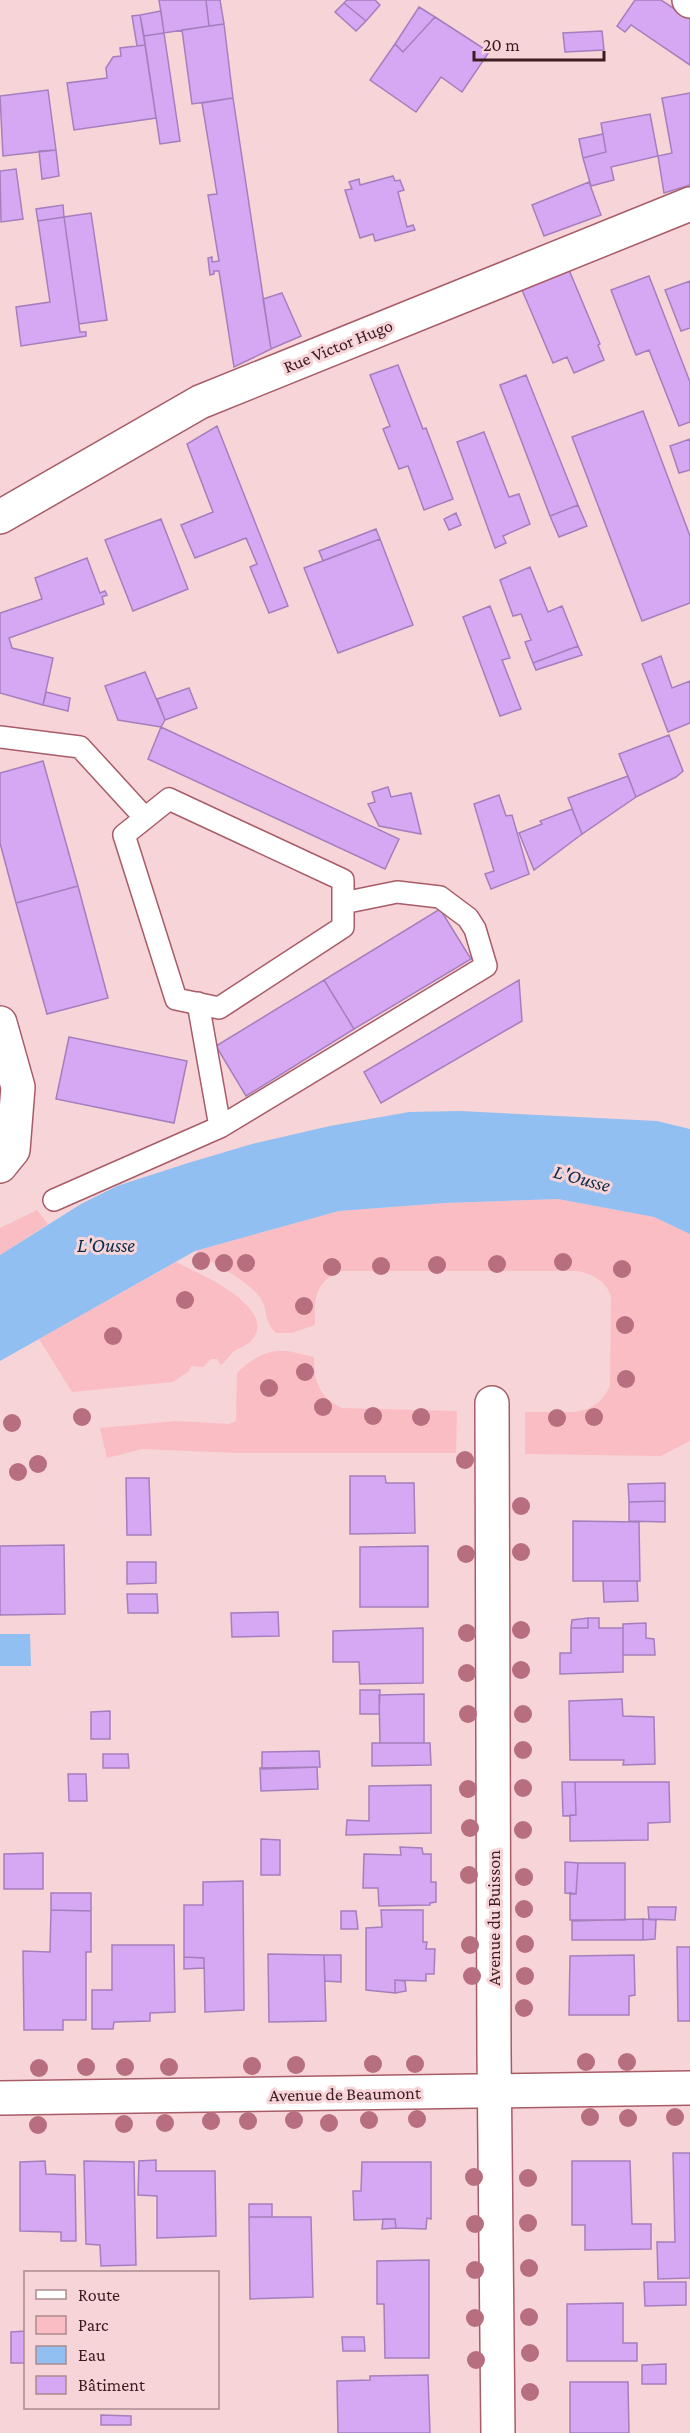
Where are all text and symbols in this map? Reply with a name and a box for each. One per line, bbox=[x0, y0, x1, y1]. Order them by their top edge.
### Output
scale bar bbox=[474, 24, 604, 62]
text: 20 m bbox=[483, 35, 520, 55]
street label: Rue Victor Hugo bbox=[280, 315, 396, 377]
water label: L'Ousse bbox=[551, 1160, 613, 1196]
water label: L'Ousse bbox=[77, 1234, 135, 1256]
street label: Avenue du Buisson bbox=[484, 1850, 504, 1986]
street label: Avenue de Beaumont bbox=[269, 2083, 422, 2105]
legend bbox=[24, 2271, 219, 2409]
text: Route bbox=[78, 2285, 120, 2305]
text: Parc bbox=[78, 2315, 109, 2335]
text: Eau bbox=[78, 2345, 106, 2365]
text: Bâtiment bbox=[78, 2375, 146, 2395]

